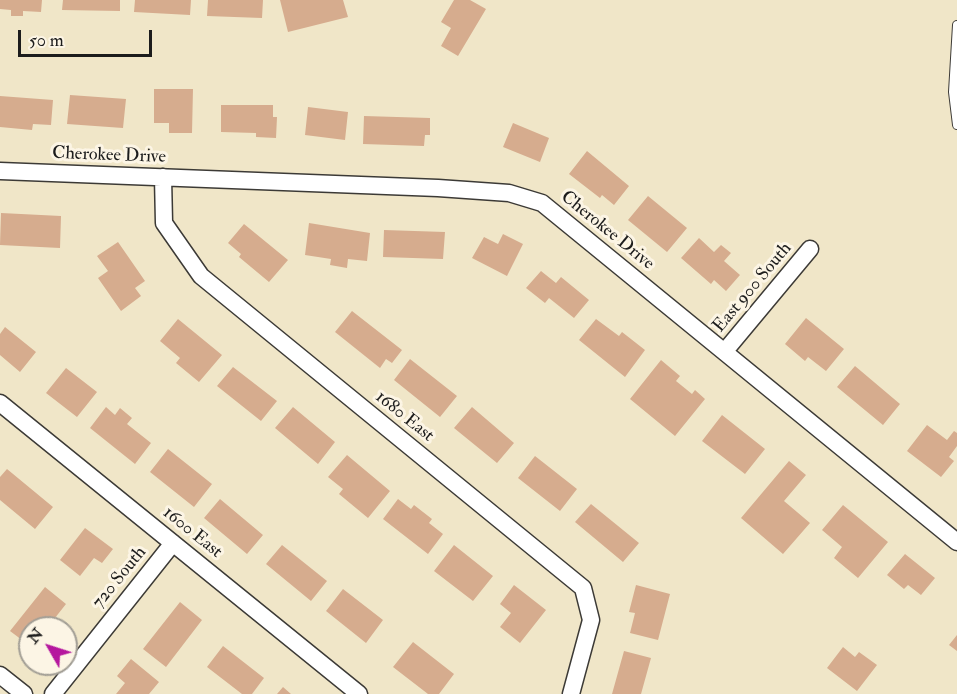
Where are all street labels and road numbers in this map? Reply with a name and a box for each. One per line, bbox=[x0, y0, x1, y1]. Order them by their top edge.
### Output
street label: Cherokee Drive bbox=[52, 143, 166, 169]
street label: Cherokee Drive bbox=[556, 187, 658, 275]
street label: East 900 South bbox=[709, 239, 797, 337]
street label: 1680 East bbox=[370, 387, 438, 447]
street label: 1600 East bbox=[158, 503, 226, 563]
street label: 720 South bbox=[88, 543, 152, 613]

